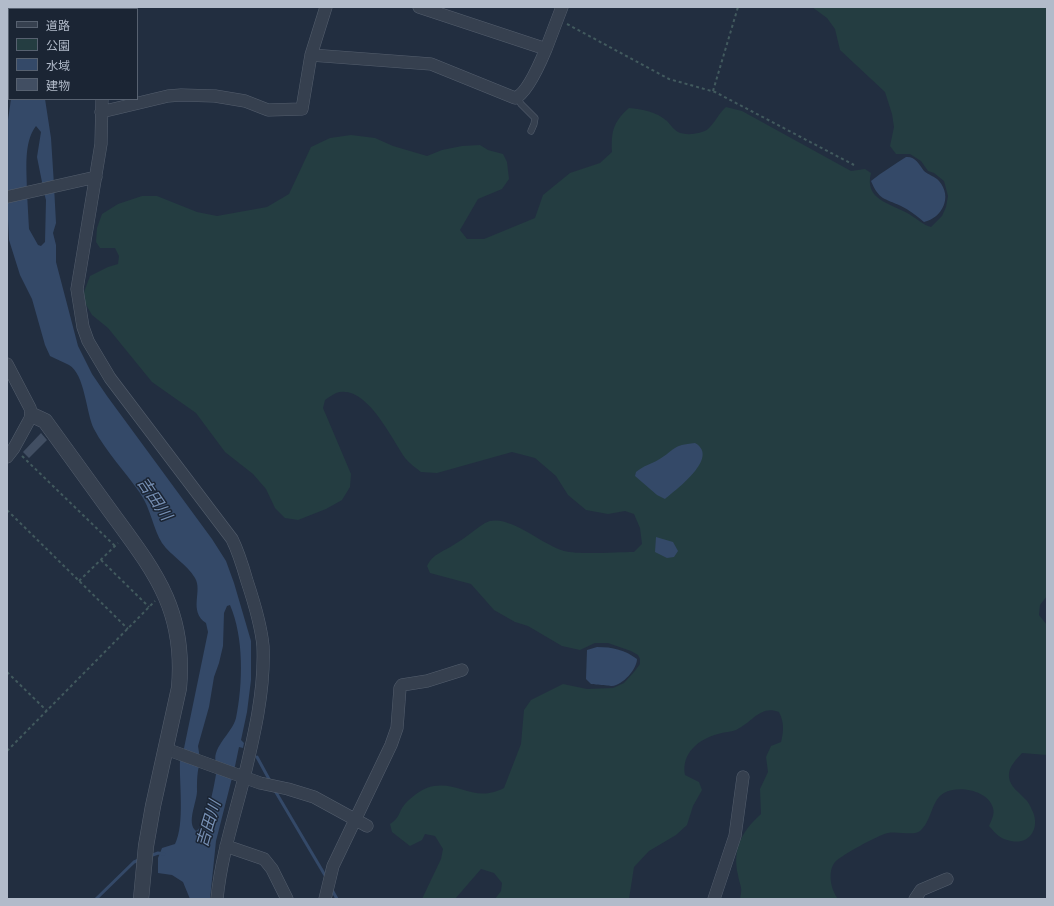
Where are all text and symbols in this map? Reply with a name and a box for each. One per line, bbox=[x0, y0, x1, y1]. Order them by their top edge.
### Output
legend bbox=[8, 8, 138, 100]
text: 道路 bbox=[46, 19, 70, 33]
text: 公園 bbox=[46, 39, 70, 53]
text: 水域 bbox=[46, 59, 70, 73]
text: 建物 bbox=[46, 79, 70, 93]
water label: 吉田川 bbox=[133, 474, 175, 524]
water label: 吉田川 bbox=[193, 798, 225, 850]

